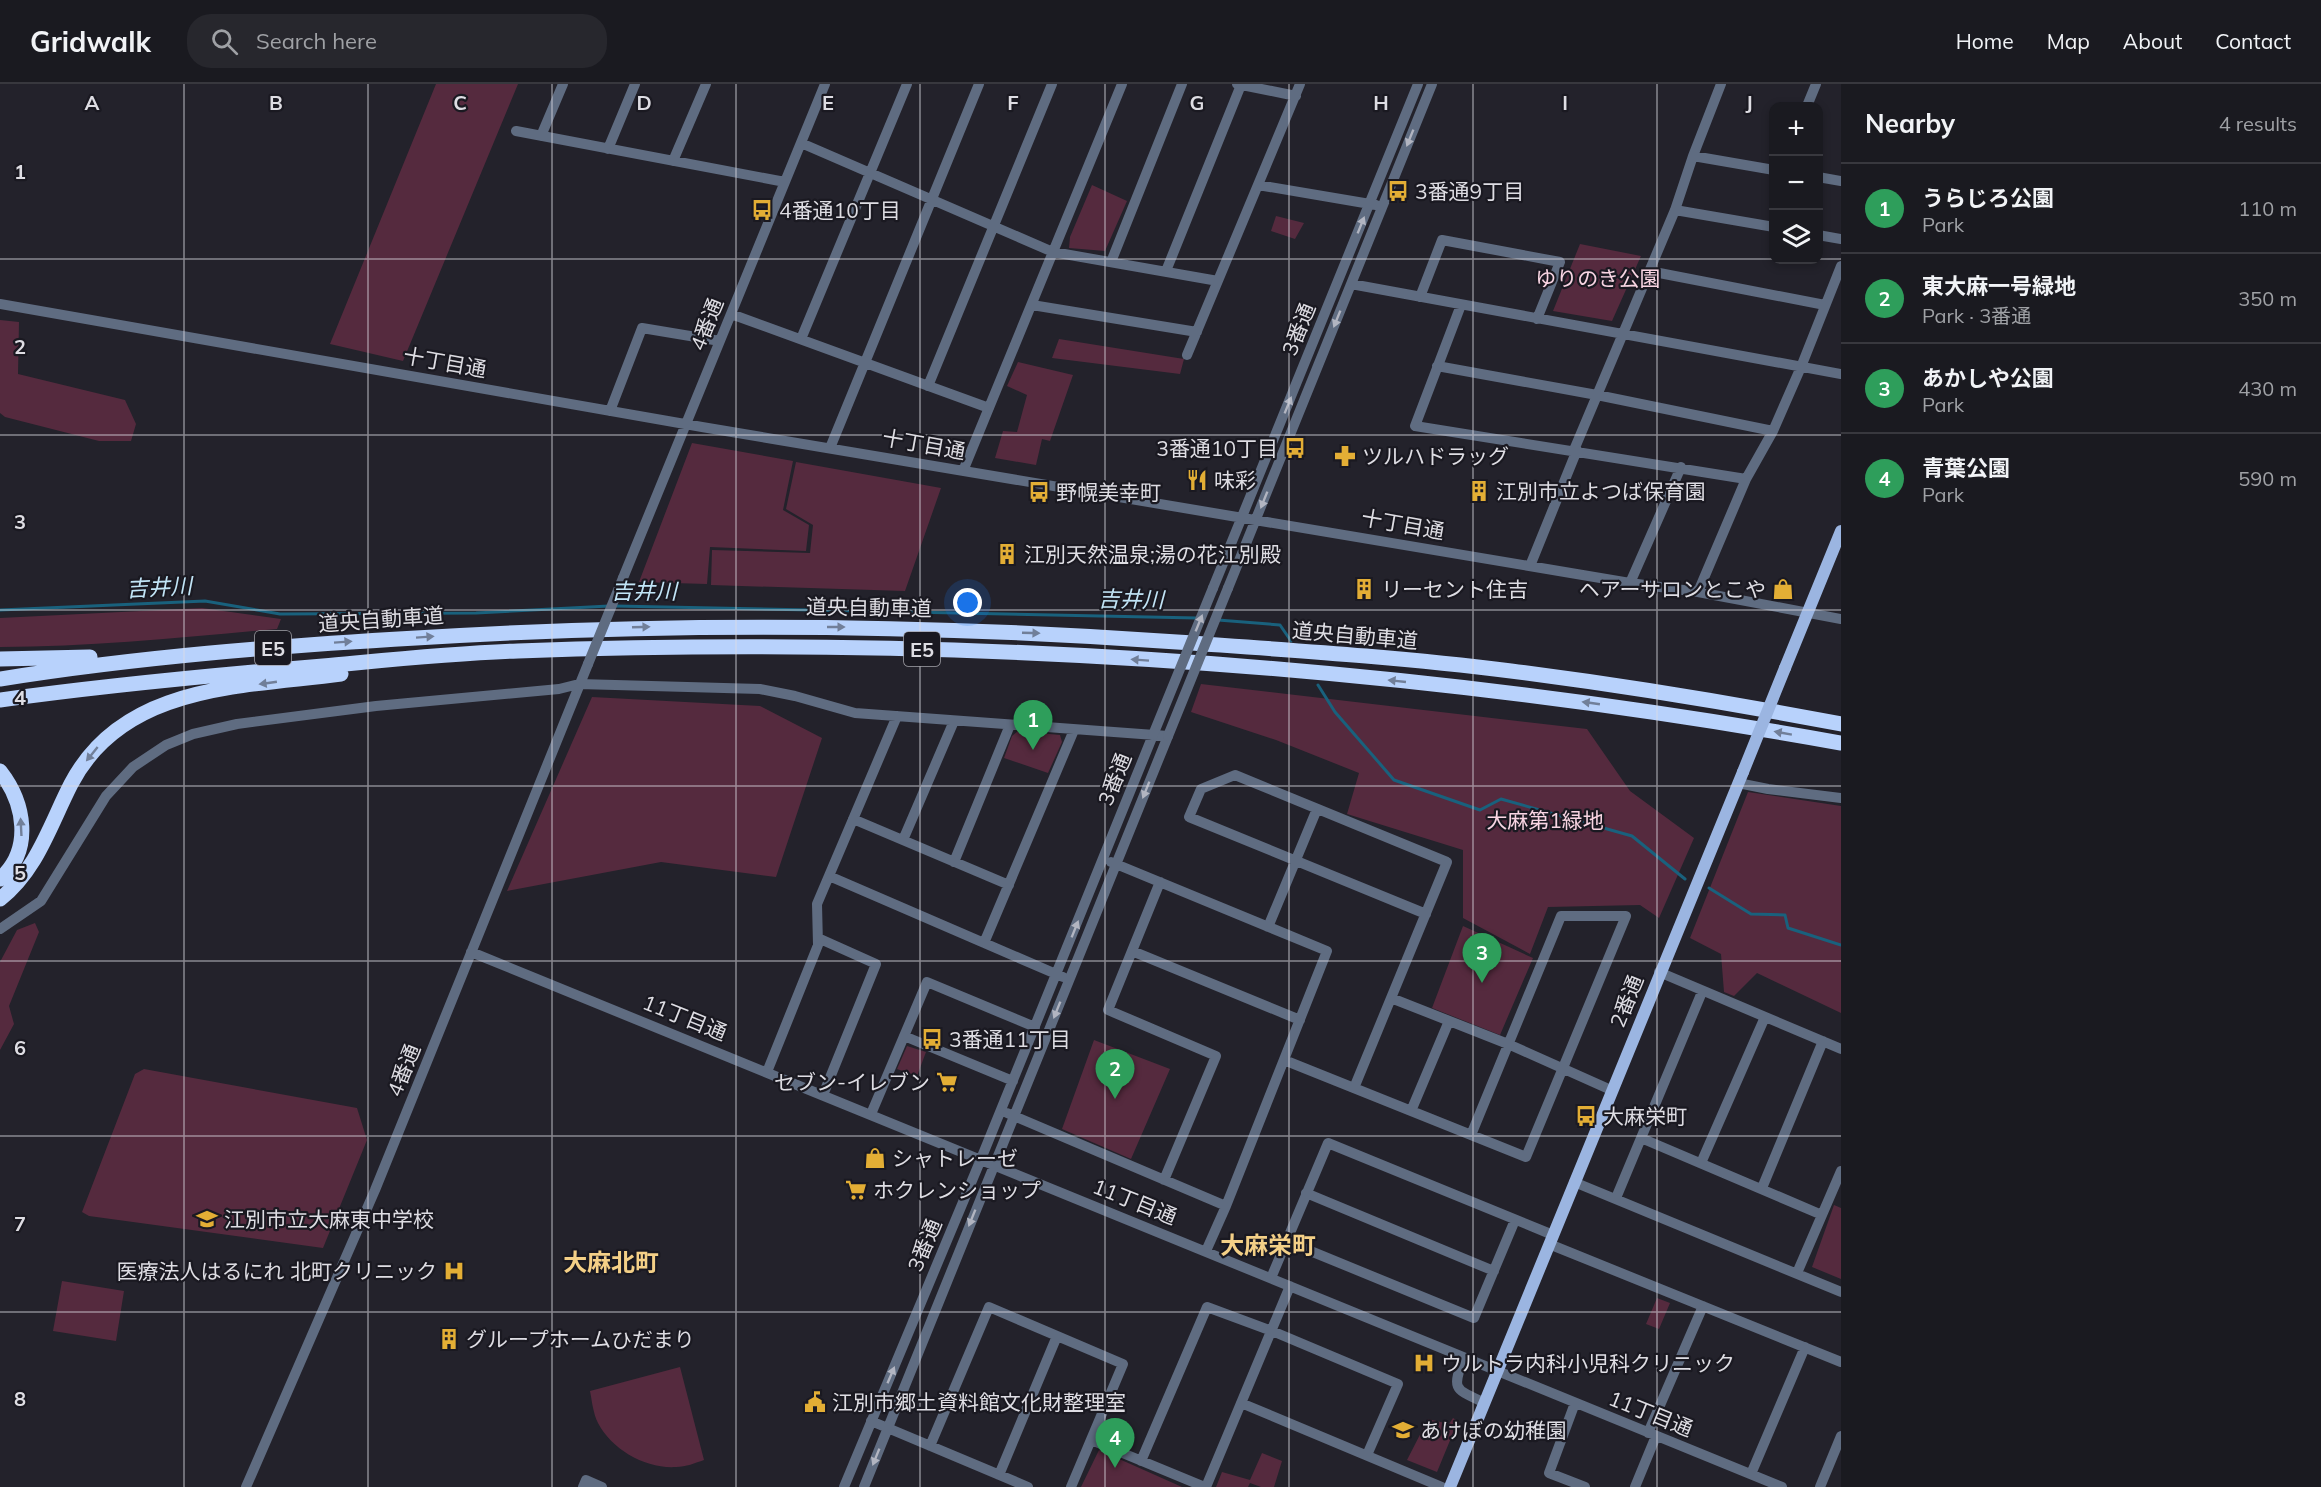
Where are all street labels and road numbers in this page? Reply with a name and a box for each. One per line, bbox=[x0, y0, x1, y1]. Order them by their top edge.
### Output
street label: 4番通 bbox=[684, 294, 728, 354]
street label: 3番通 bbox=[1276, 299, 1320, 359]
street label: 十丁目通 bbox=[401, 342, 489, 382]
street label: 十丁目通 bbox=[880, 424, 968, 464]
street label: 十丁目通 bbox=[1359, 504, 1447, 544]
street label: 道央自動車道 bbox=[806, 593, 932, 621]
street label: 道央自動車道 bbox=[317, 602, 445, 636]
street label: 道央自動車道 bbox=[1291, 617, 1419, 653]
road number: E5 bbox=[255, 631, 291, 665]
road number: E5 bbox=[904, 632, 940, 666]
street label: 3番通 bbox=[1092, 749, 1136, 809]
street label: 2番通 bbox=[1604, 971, 1648, 1031]
street label: 11丁目通 bbox=[639, 988, 731, 1046]
street label: 4番通 bbox=[381, 1040, 425, 1100]
street label: 11丁目通 bbox=[1089, 1172, 1181, 1230]
street label: 3番通 bbox=[901, 1215, 947, 1275]
street label: 11丁目通 bbox=[1605, 1384, 1697, 1442]

